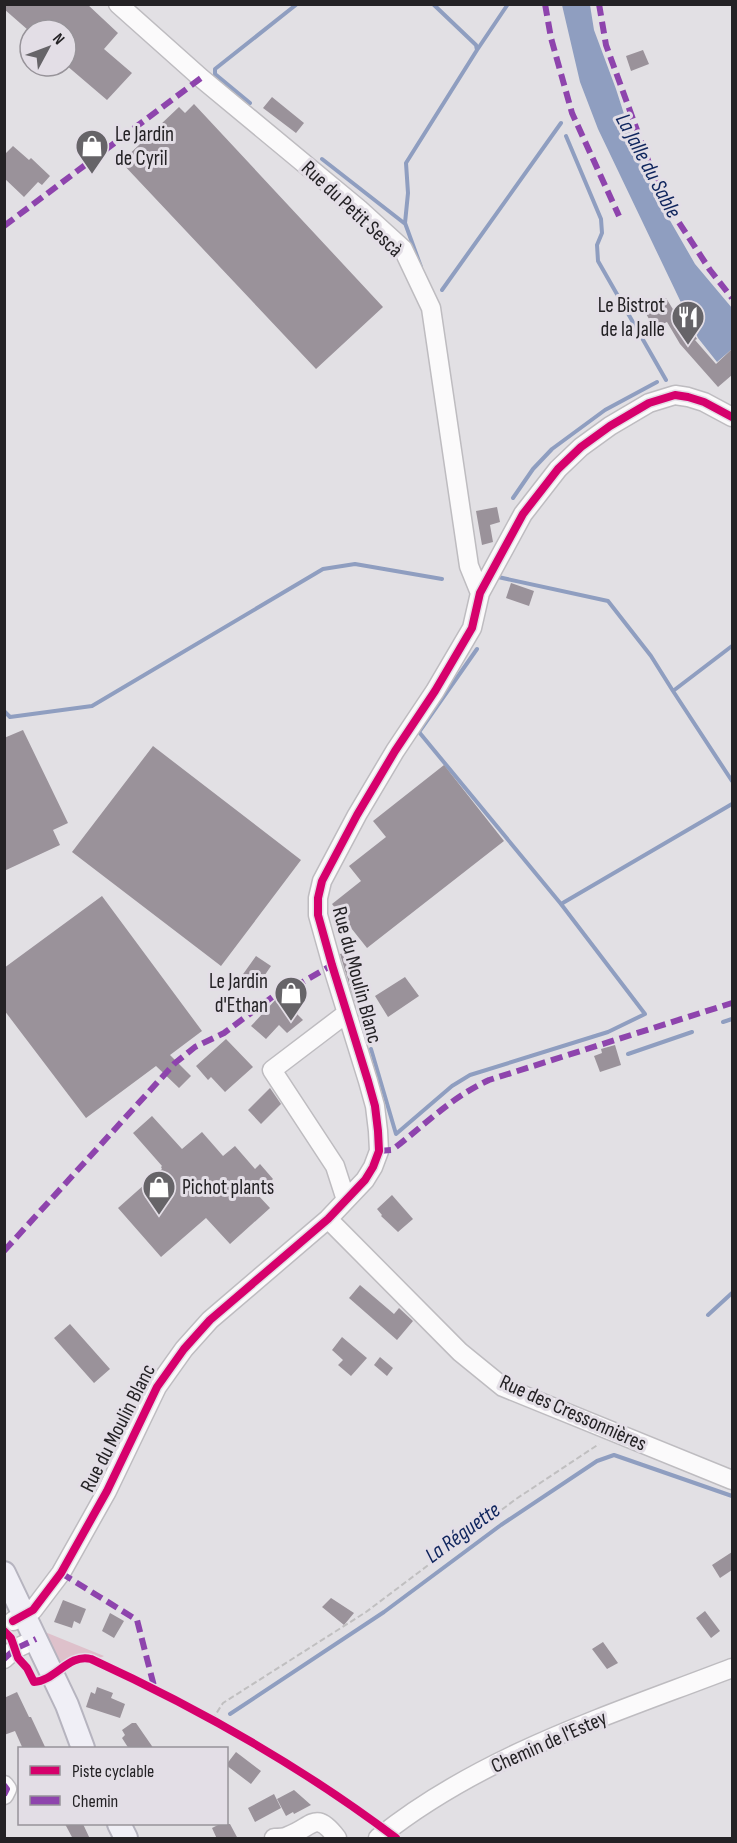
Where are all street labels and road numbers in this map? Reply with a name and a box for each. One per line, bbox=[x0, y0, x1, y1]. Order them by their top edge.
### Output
street label: Rue du Petit Sescà bbox=[296, 156, 408, 262]
street label: Rue du Moulin Blanc bbox=[327, 904, 387, 1046]
street label: Rue du Moulin Blanc bbox=[75, 1360, 161, 1496]
street label: Rue des Cressonnières bbox=[496, 1369, 650, 1457]
street label: Chemin de l'Estey bbox=[487, 1705, 611, 1779]

